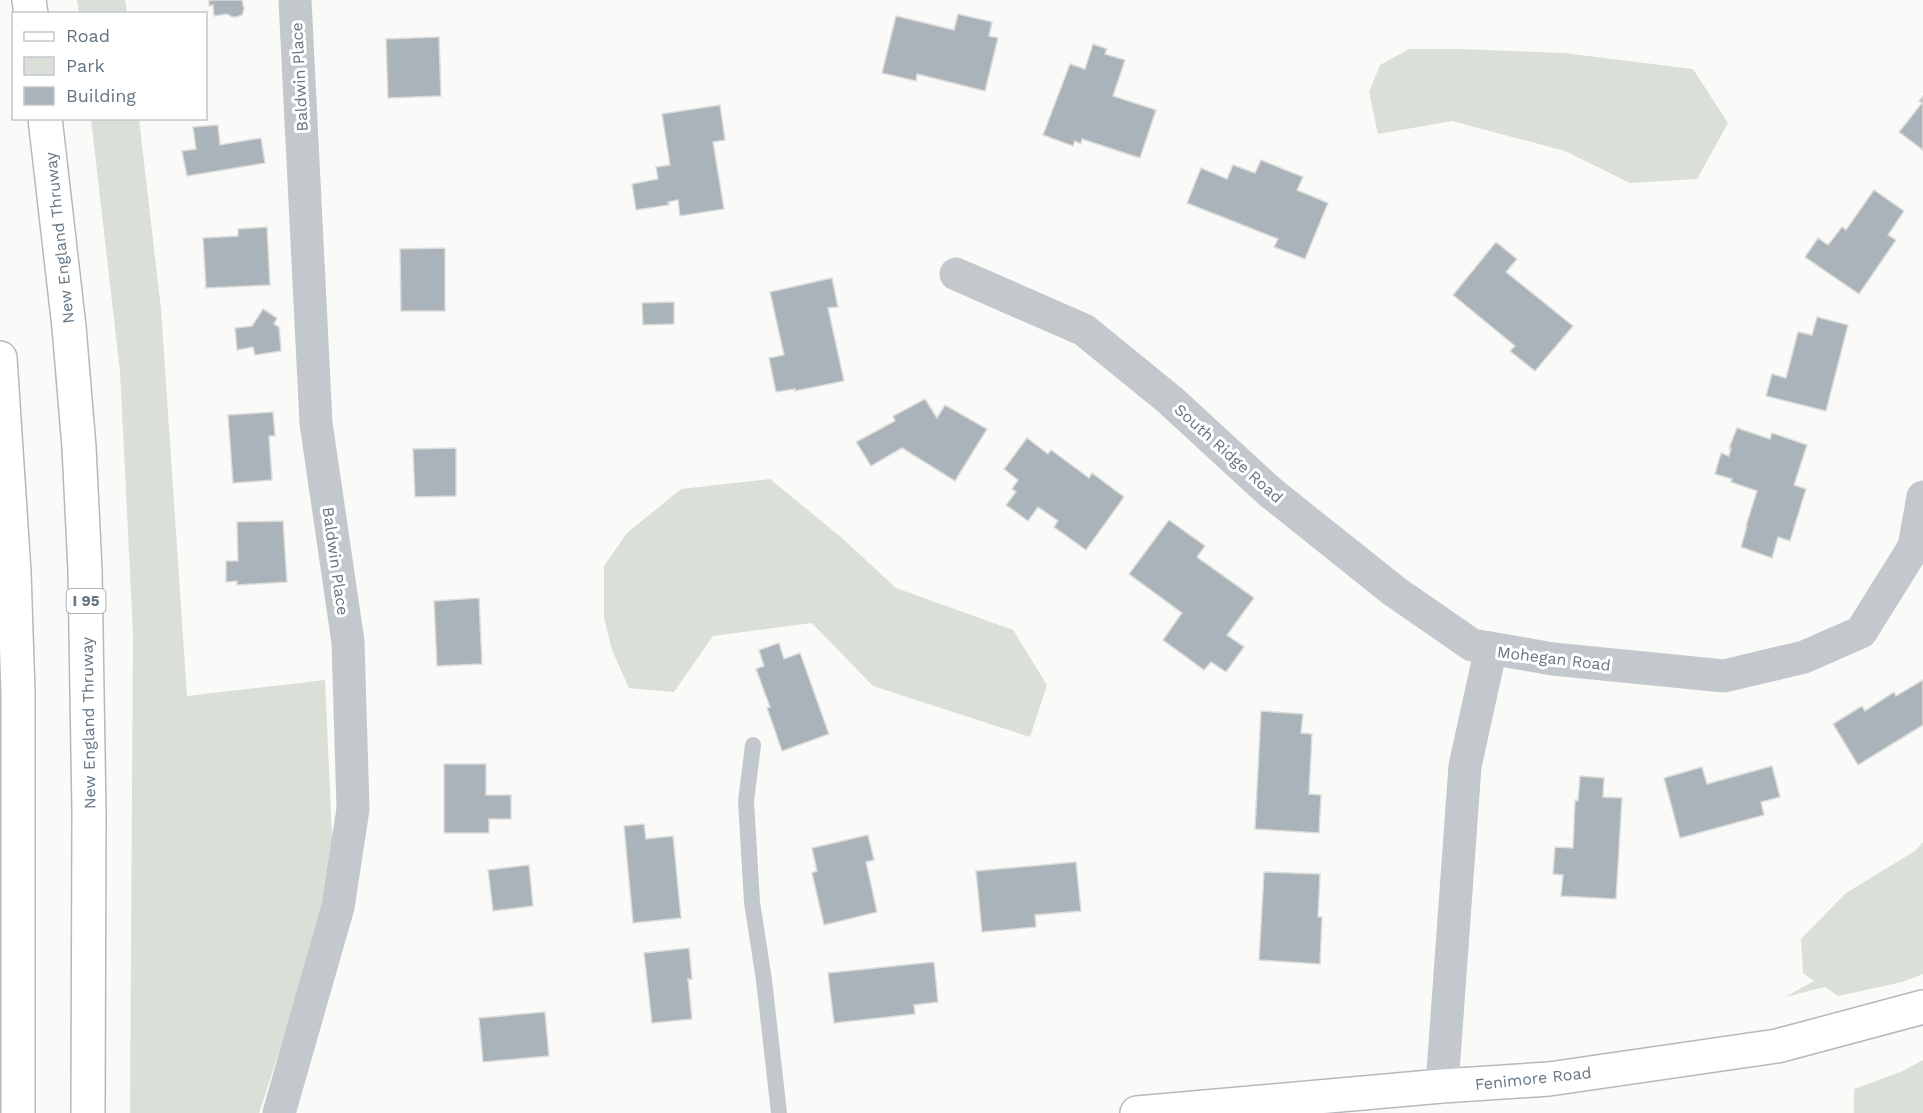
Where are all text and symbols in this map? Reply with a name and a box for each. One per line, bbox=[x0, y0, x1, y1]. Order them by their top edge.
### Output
legend bbox=[12, 12, 207, 120]
street label: Baldwin Place bbox=[287, 22, 312, 132]
text: Road bbox=[66, 25, 110, 46]
text: Park bbox=[66, 55, 105, 76]
text: Building bbox=[66, 85, 136, 106]
street label: New England Thruway bbox=[41, 151, 78, 325]
street label: South Ridge Road bbox=[1171, 400, 1287, 507]
street label: Baldwin Place bbox=[318, 506, 353, 617]
road number: I 95 bbox=[66, 589, 106, 613]
street label: New England Thruway bbox=[77, 636, 100, 809]
street label: Mohegan Road bbox=[1496, 642, 1612, 675]
street label: Fenimore Road bbox=[1474, 1063, 1592, 1094]

